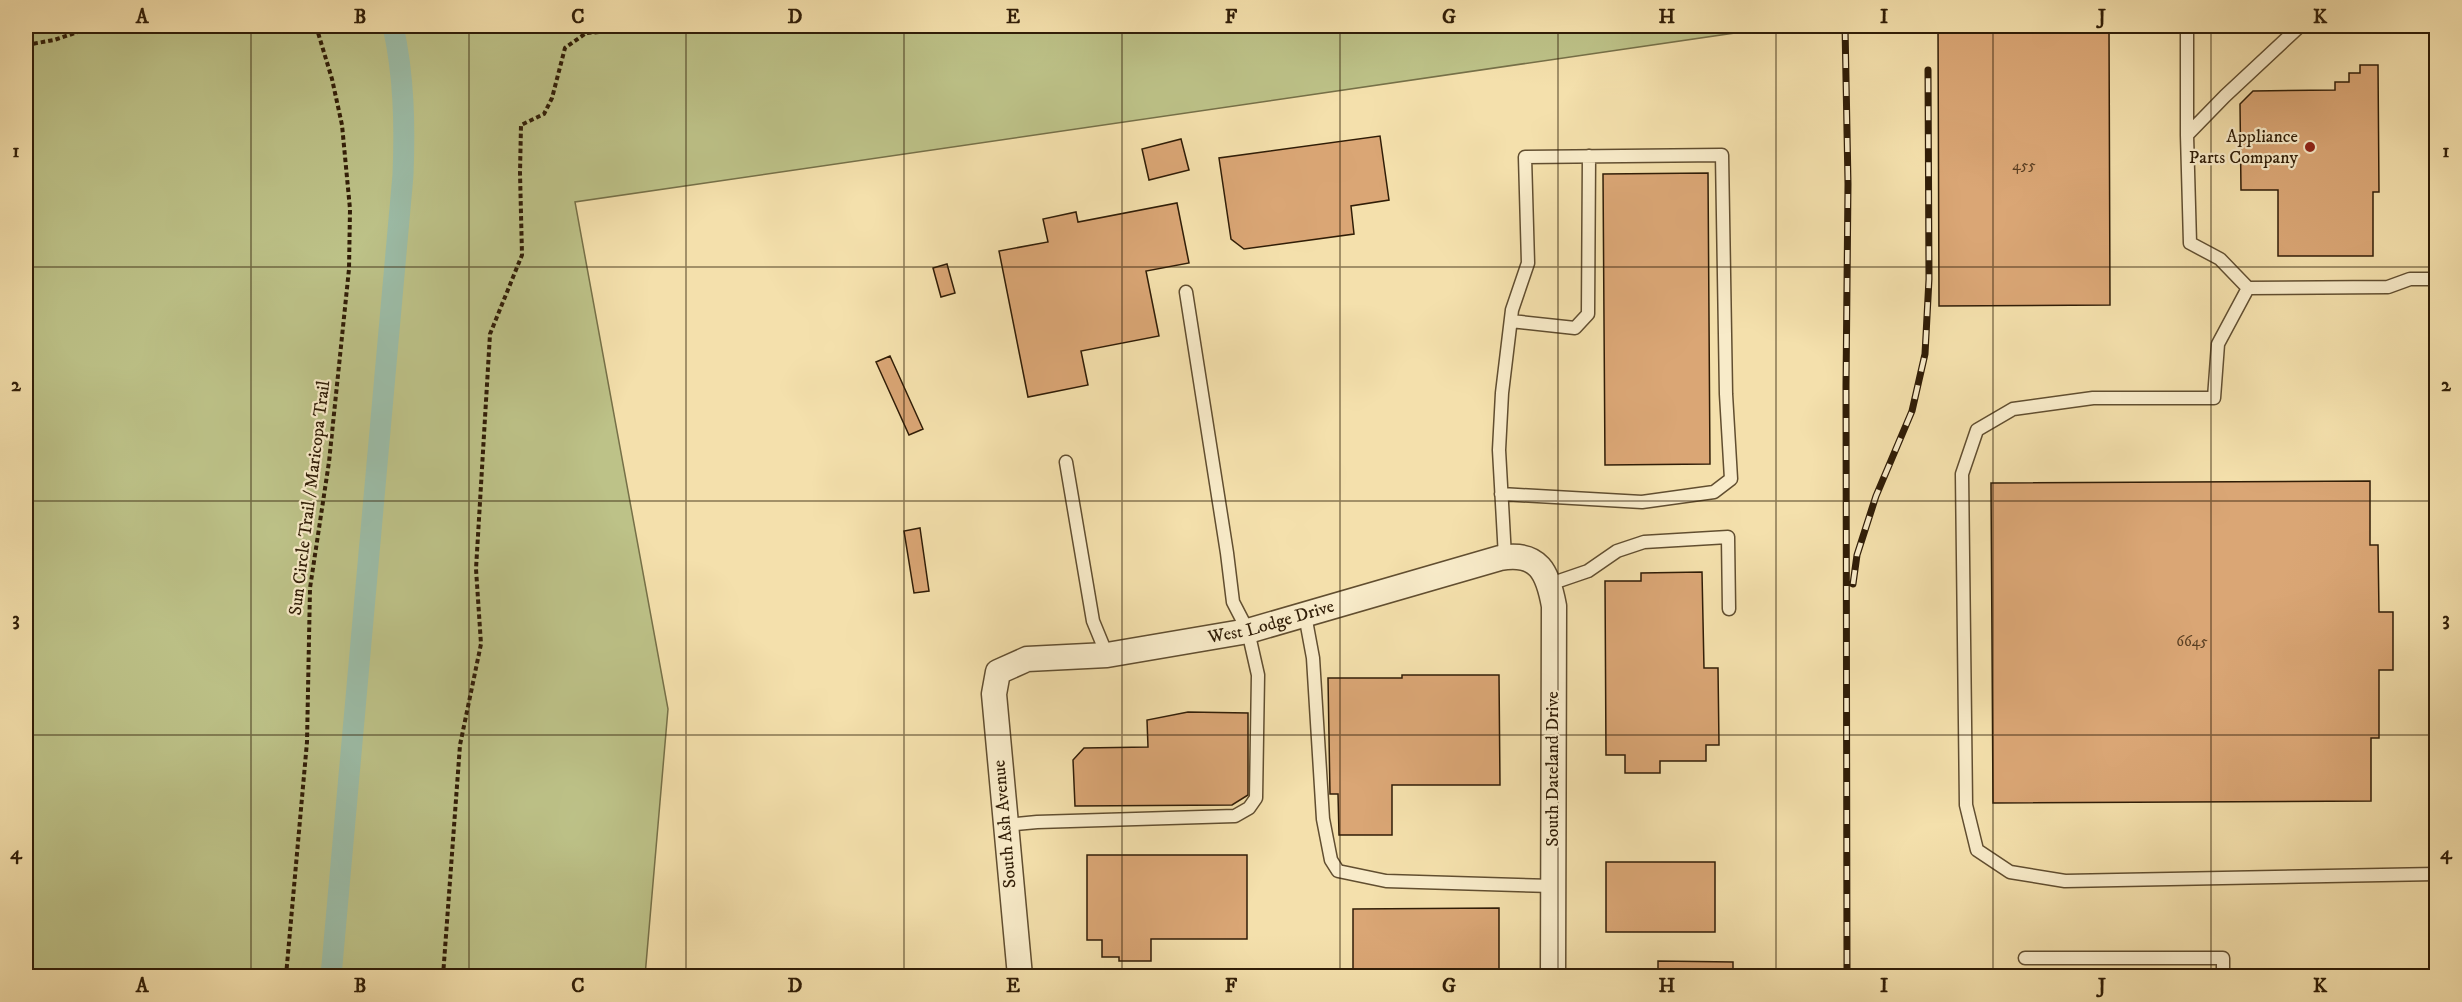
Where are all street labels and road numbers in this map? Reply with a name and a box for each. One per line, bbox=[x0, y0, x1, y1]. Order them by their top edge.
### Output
street label: Sun Circle Trail / Maricopa Trail bbox=[285, 379, 335, 617]
street label: West Lodge Drive bbox=[1205, 596, 1337, 649]
street label: South Dateland Drive bbox=[1542, 691, 1564, 847]
street label: South Ash Avenue bbox=[988, 759, 1022, 889]

